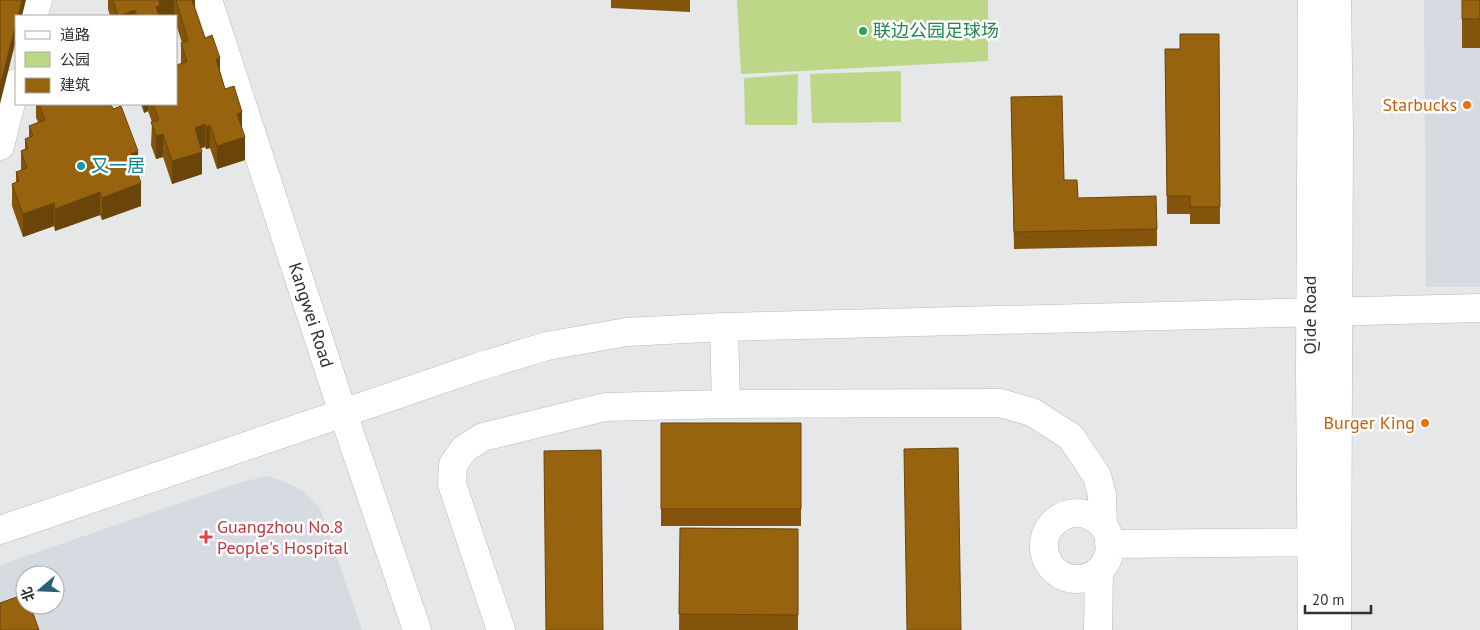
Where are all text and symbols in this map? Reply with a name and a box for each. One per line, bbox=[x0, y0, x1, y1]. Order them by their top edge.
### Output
legend bbox=[15, 15, 178, 105]
place label: 联边公园足球场 bbox=[873, 19, 999, 42]
text: 道路 bbox=[60, 25, 90, 44]
marker: 联边公园足球场 bbox=[857, 25, 869, 37]
text: 公园 bbox=[60, 50, 90, 69]
text: 建筑 bbox=[60, 75, 90, 94]
place label: Starbucks bbox=[1383, 93, 1457, 116]
marker: Starbucks bbox=[1461, 99, 1473, 111]
place label: 又一居 bbox=[91, 154, 145, 177]
marker: 又一居 bbox=[75, 160, 87, 172]
street label: Kangwei Road bbox=[284, 260, 339, 370]
street label: Qide Road bbox=[1298, 276, 1321, 354]
place label: Burger King bbox=[1324, 411, 1415, 434]
marker: Burger King bbox=[1419, 417, 1431, 429]
place label: Guangzhou No.8 People's Hospital bbox=[217, 515, 349, 559]
marker: Guangzhou No.8 People's Hospital bbox=[199, 530, 213, 544]
north arrow bbox=[15, 565, 65, 615]
scale bar bbox=[1305, 582, 1371, 614]
text: 北 bbox=[17, 585, 38, 604]
text: 20 m bbox=[1312, 590, 1345, 609]

